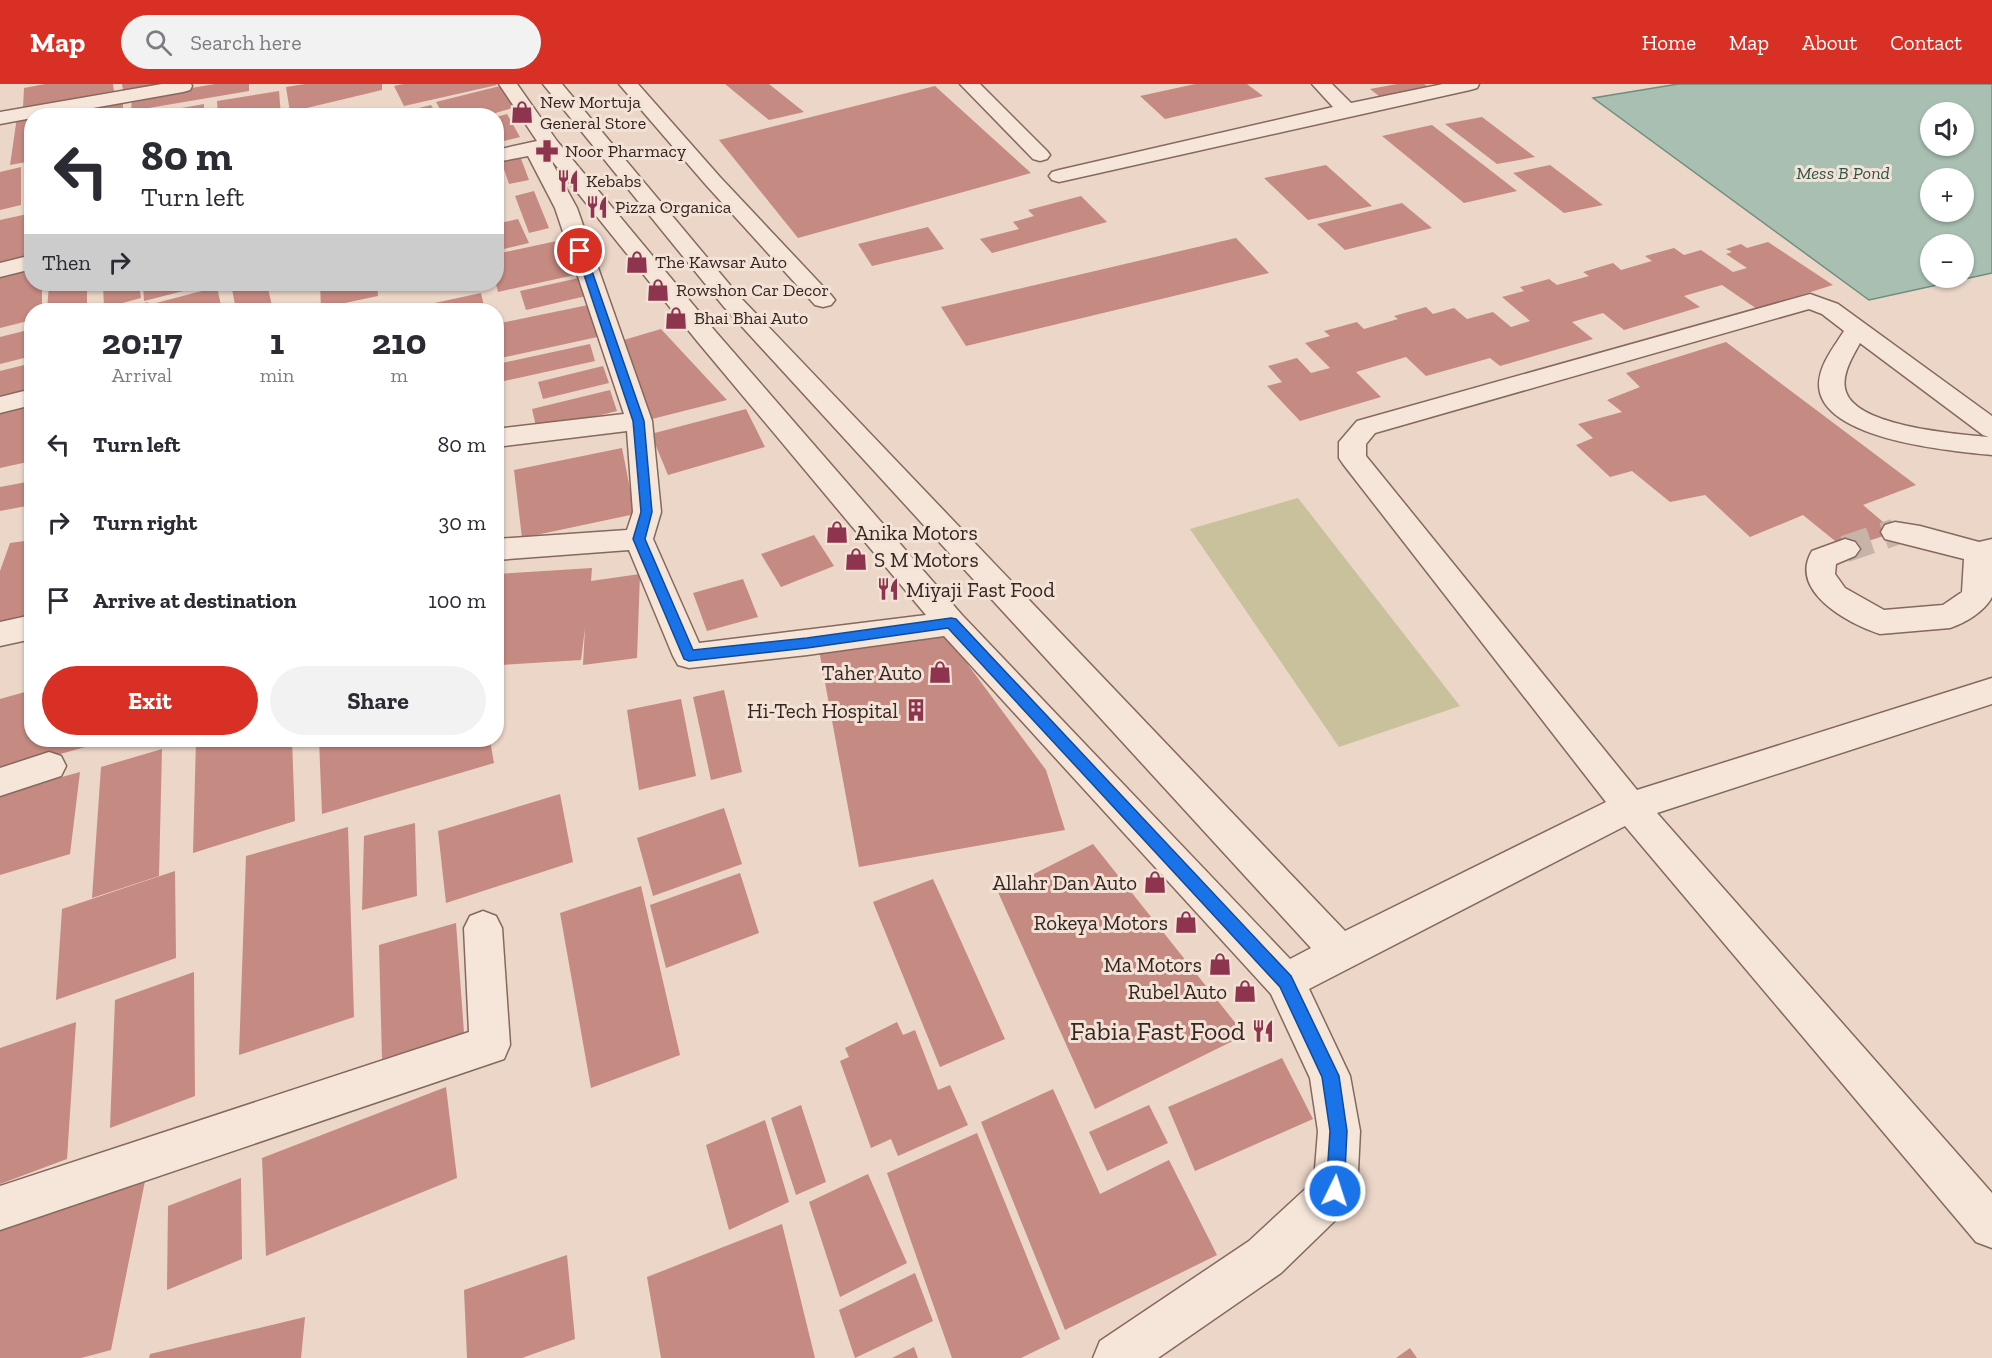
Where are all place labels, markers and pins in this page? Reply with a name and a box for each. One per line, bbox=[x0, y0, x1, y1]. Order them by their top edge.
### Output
place label: New Mortuja General Store bbox=[540, 91, 646, 134]
shop icon: New Mortuja General Store bbox=[509, 99, 535, 125]
pharmacy icon: Noor Pharmacy bbox=[534, 138, 560, 164]
place label: Noor Pharmacy bbox=[565, 140, 687, 162]
restaurant icon: Kebabs bbox=[555, 168, 581, 194]
place label: Kebabs bbox=[586, 170, 642, 192]
restaurant icon: Pizza Organica bbox=[584, 194, 610, 220]
place label: Pizza Organica bbox=[615, 196, 732, 218]
pin bbox=[554, 225, 605, 276]
shop icon: The Kawsar Auto bbox=[624, 249, 650, 275]
place label: The Kawsar Auto bbox=[655, 251, 787, 273]
shop icon: Rowshon Car Decor bbox=[645, 277, 671, 303]
place label: Rowshon Car Decor bbox=[676, 279, 829, 301]
shop icon: Bhai Bhai Auto bbox=[663, 305, 689, 331]
place label: Bhai Bhai Auto bbox=[694, 307, 808, 329]
shop icon: Anika Motors bbox=[824, 519, 850, 545]
place label: Anika Motors bbox=[855, 520, 978, 545]
shop icon: S M Motors bbox=[843, 546, 869, 572]
place label: S M Motors bbox=[874, 547, 979, 572]
restaurant icon: Miyaji Fast Food bbox=[875, 576, 901, 602]
place label: Miyaji Fast Food bbox=[906, 577, 1055, 603]
shop icon: Taher Auto bbox=[927, 659, 953, 685]
place label: Taher Auto bbox=[822, 660, 922, 685]
building icon: Hi-Tech Hospital bbox=[903, 697, 929, 723]
place label: Hi-Tech Hospital bbox=[747, 698, 898, 723]
shop icon: Allahr Dan Auto bbox=[1142, 869, 1168, 895]
place label: Allahr Dan Auto bbox=[992, 870, 1137, 895]
shop icon: Rokeya Motors bbox=[1173, 909, 1199, 935]
place label: Rokeya Motors bbox=[1033, 910, 1168, 935]
shop icon: Ma Motors bbox=[1207, 951, 1233, 977]
place label: Ma Motors bbox=[1103, 952, 1202, 977]
shop icon: Rubel Auto bbox=[1232, 978, 1258, 1004]
place label: Rubel Auto bbox=[1128, 979, 1227, 1004]
place label: Fabia Fast Food bbox=[1070, 1015, 1245, 1047]
restaurant icon: Fabia Fast Food bbox=[1250, 1018, 1276, 1044]

